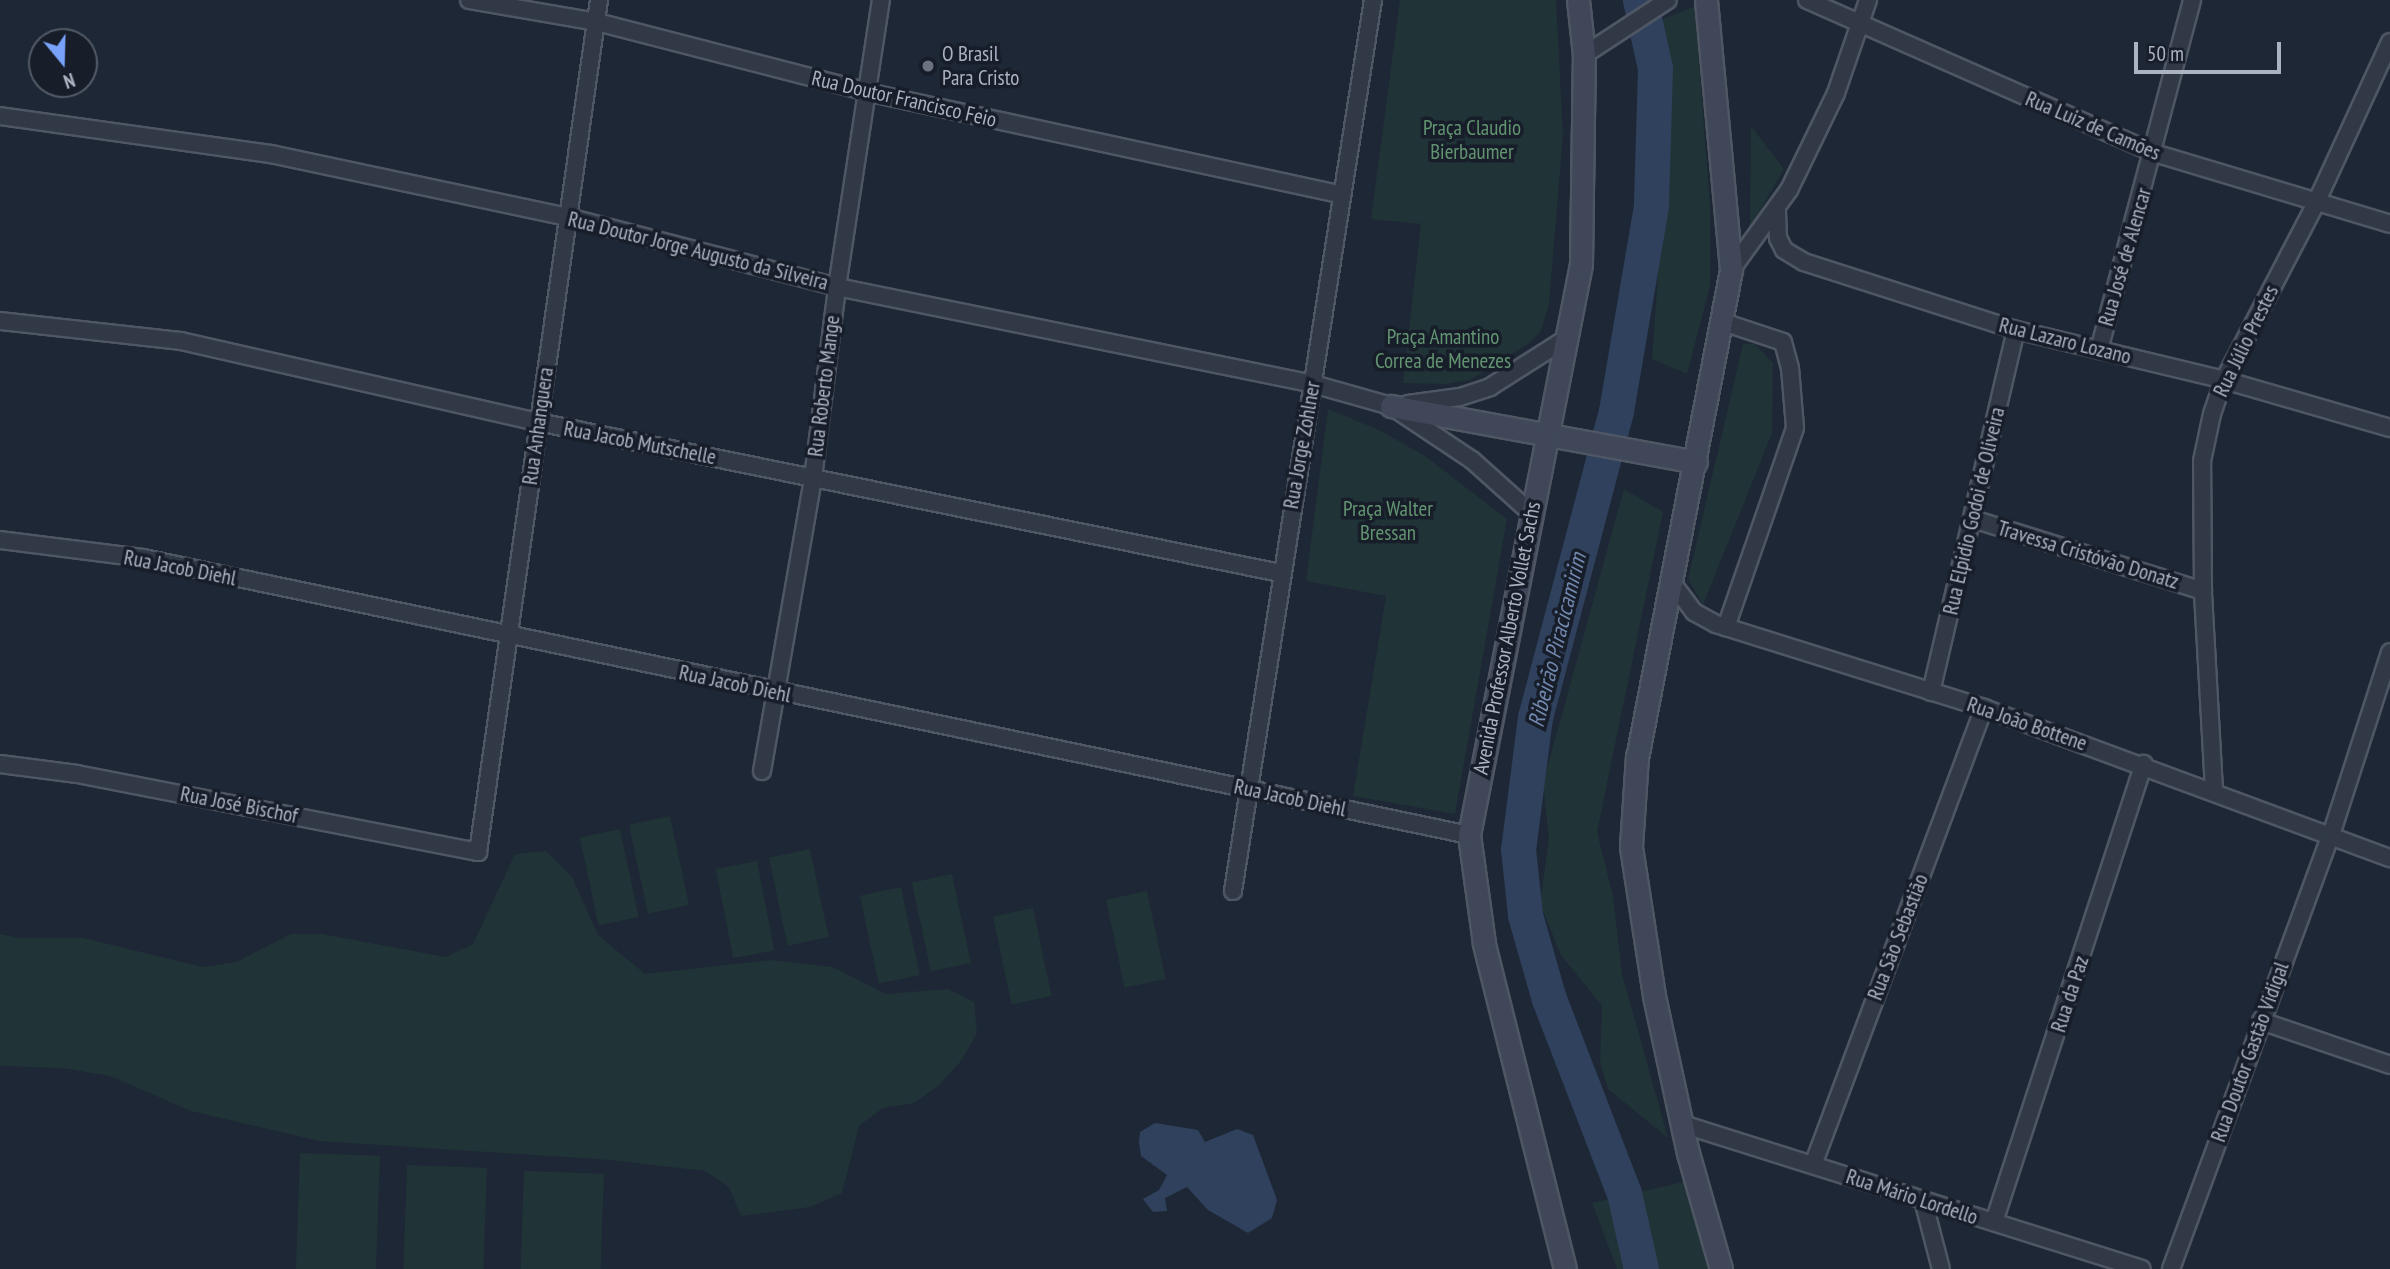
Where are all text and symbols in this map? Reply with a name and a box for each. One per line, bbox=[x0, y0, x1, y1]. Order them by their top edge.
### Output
north arrow bbox=[28, 28, 98, 98]
scale bar bbox=[2138, 28, 2285, 72]
text: 50 m bbox=[2147, 40, 2184, 67]
place label: O Brasil Para Cristo bbox=[942, 41, 1019, 91]
marker: O Brasil Para Cristo bbox=[920, 58, 936, 74]
street label: Rua Doutor Francisco Feio bbox=[809, 65, 999, 133]
text: N bbox=[60, 68, 78, 94]
street label: Rua Luiz de Camões bbox=[2022, 86, 2164, 166]
park label: Praça Claudio Bierbaumer bbox=[1423, 115, 1521, 165]
street label: Rua José de Alencar bbox=[2093, 185, 2157, 329]
street label: Rua Doutor Jorge Augusto da Silveira bbox=[565, 206, 831, 296]
street label: Rua Júlio Prestes bbox=[2208, 281, 2284, 401]
street label: Rua Lazaro Lozano bbox=[1996, 312, 2134, 370]
street label: Rua Roberto Mange bbox=[803, 314, 845, 458]
park label: Praça Amantino Correa de Menezes bbox=[1375, 324, 1511, 374]
street label: Rua Anhanguera bbox=[517, 365, 559, 487]
street label: Rua Jorge Zohlner bbox=[1278, 379, 1326, 511]
street label: Rua Elpidio Godoi de Oliveira bbox=[1938, 405, 2010, 617]
street label: Rua Jacob Mutschelle bbox=[562, 416, 718, 470]
park label: Praça Walter Bressan bbox=[1343, 496, 1433, 546]
street label: Avenida Professor Alberto Vollet Sachs bbox=[1468, 499, 1546, 777]
street label: Travessa Cristóvão Donatz bbox=[1994, 515, 2182, 595]
street label: Rua Jacob Diehl bbox=[122, 545, 238, 591]
water label: Ribeirão Piracicamirim bbox=[1522, 550, 1592, 730]
street label: Rua Jacob Diehl bbox=[677, 660, 793, 708]
street label: Rua João Bottene bbox=[1964, 692, 2090, 756]
street label: Rua Jacob Diehl bbox=[1232, 774, 1348, 822]
street label: Rua José Bischof bbox=[178, 781, 300, 829]
street label: Rua São Sebastião bbox=[1862, 870, 1934, 1004]
street label: Rua da Paz bbox=[2046, 953, 2094, 1035]
street label: Rua Doutor Gastão Vidigal bbox=[2206, 958, 2294, 1146]
street label: Rua Mário Lordello bbox=[1843, 1164, 1981, 1230]

